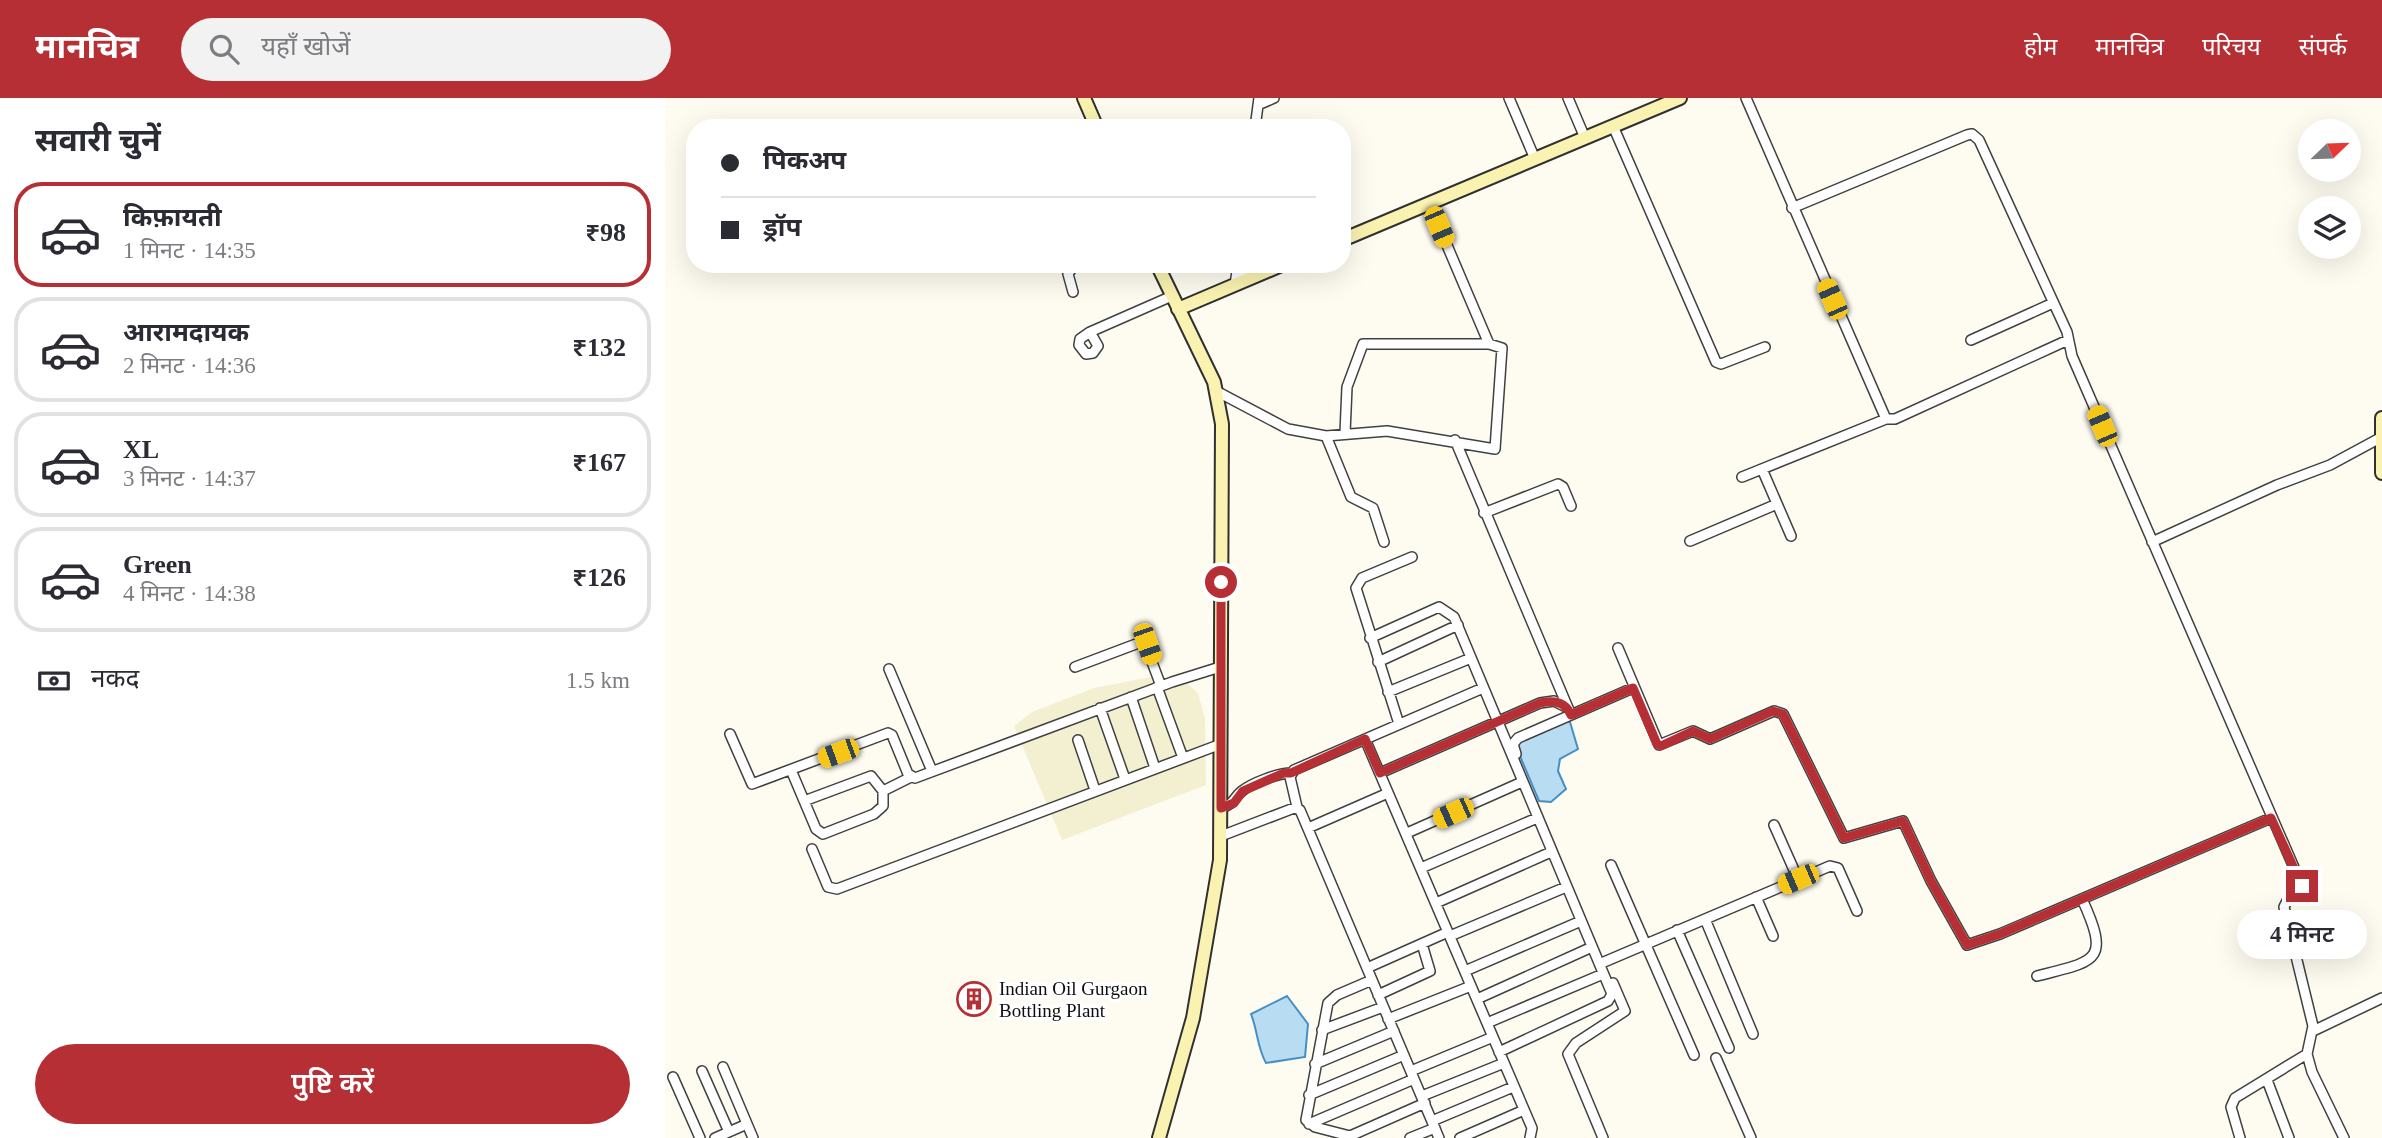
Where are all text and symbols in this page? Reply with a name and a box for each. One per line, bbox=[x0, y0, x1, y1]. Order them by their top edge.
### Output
search box bbox=[181, 18, 671, 81]
text: मानचित्र bbox=[35, 29, 139, 65]
icon: search bbox=[205, 30, 243, 68]
text: यहाँ खोजें bbox=[261, 32, 350, 61]
text: होम bbox=[2024, 34, 2057, 60]
text: मानचित्र bbox=[2095, 34, 2164, 60]
text: परिचय bbox=[2202, 34, 2261, 60]
text: संपर्क bbox=[2299, 34, 2347, 60]
north arrow bbox=[2298, 119, 2361, 182]
map controls bbox=[2298, 119, 2361, 259]
text: सवारी चुनें bbox=[35, 122, 161, 158]
text: पिकअप bbox=[763, 146, 846, 175]
button: layers bbox=[2298, 196, 2361, 259]
icon: car bbox=[39, 203, 102, 266]
text: किफ़ायती bbox=[123, 203, 222, 232]
car bbox=[1422, 204, 1457, 250]
text: ड्रॉप bbox=[763, 213, 801, 242]
text: ₹98 bbox=[585, 218, 626, 247]
text: 1 मिनट · 14:35 bbox=[123, 238, 256, 263]
car bbox=[1814, 276, 1851, 322]
icon: car bbox=[39, 318, 102, 381]
text: आरामदायक bbox=[123, 318, 249, 347]
text: ₹132 bbox=[572, 333, 626, 362]
text: 2 मिनट · 14:36 bbox=[123, 353, 256, 378]
car bbox=[2085, 403, 2120, 449]
icon: car bbox=[39, 433, 102, 496]
text: XL bbox=[123, 435, 159, 464]
text: ₹167 bbox=[572, 448, 626, 477]
text: 3 मिनट · 14:37 bbox=[123, 466, 256, 491]
icon: car bbox=[39, 548, 102, 611]
text: Green bbox=[123, 550, 192, 579]
text: ₹126 bbox=[572, 563, 626, 592]
route start bbox=[1205, 566, 1237, 598]
text: 4 मिनट · 14:38 bbox=[123, 581, 256, 606]
car bbox=[1131, 621, 1164, 667]
icon: cash bbox=[35, 662, 73, 700]
text: नकद bbox=[91, 664, 139, 693]
text: 1.5 km bbox=[566, 668, 630, 693]
car bbox=[815, 736, 862, 770]
car bbox=[1430, 795, 1477, 831]
car bbox=[1775, 861, 1822, 897]
route end bbox=[2286, 870, 2318, 902]
callout: 4 मिनट bbox=[2237, 910, 2367, 960]
text: 4 मिनट bbox=[2270, 922, 2334, 947]
place label: Indian Oil Gurgaon Bottling Plant bbox=[999, 978, 1148, 1021]
building icon: Indian Oil Gurgaon Bottling Plant bbox=[955, 980, 993, 1018]
button: पुष्टि करें bbox=[35, 1044, 630, 1124]

